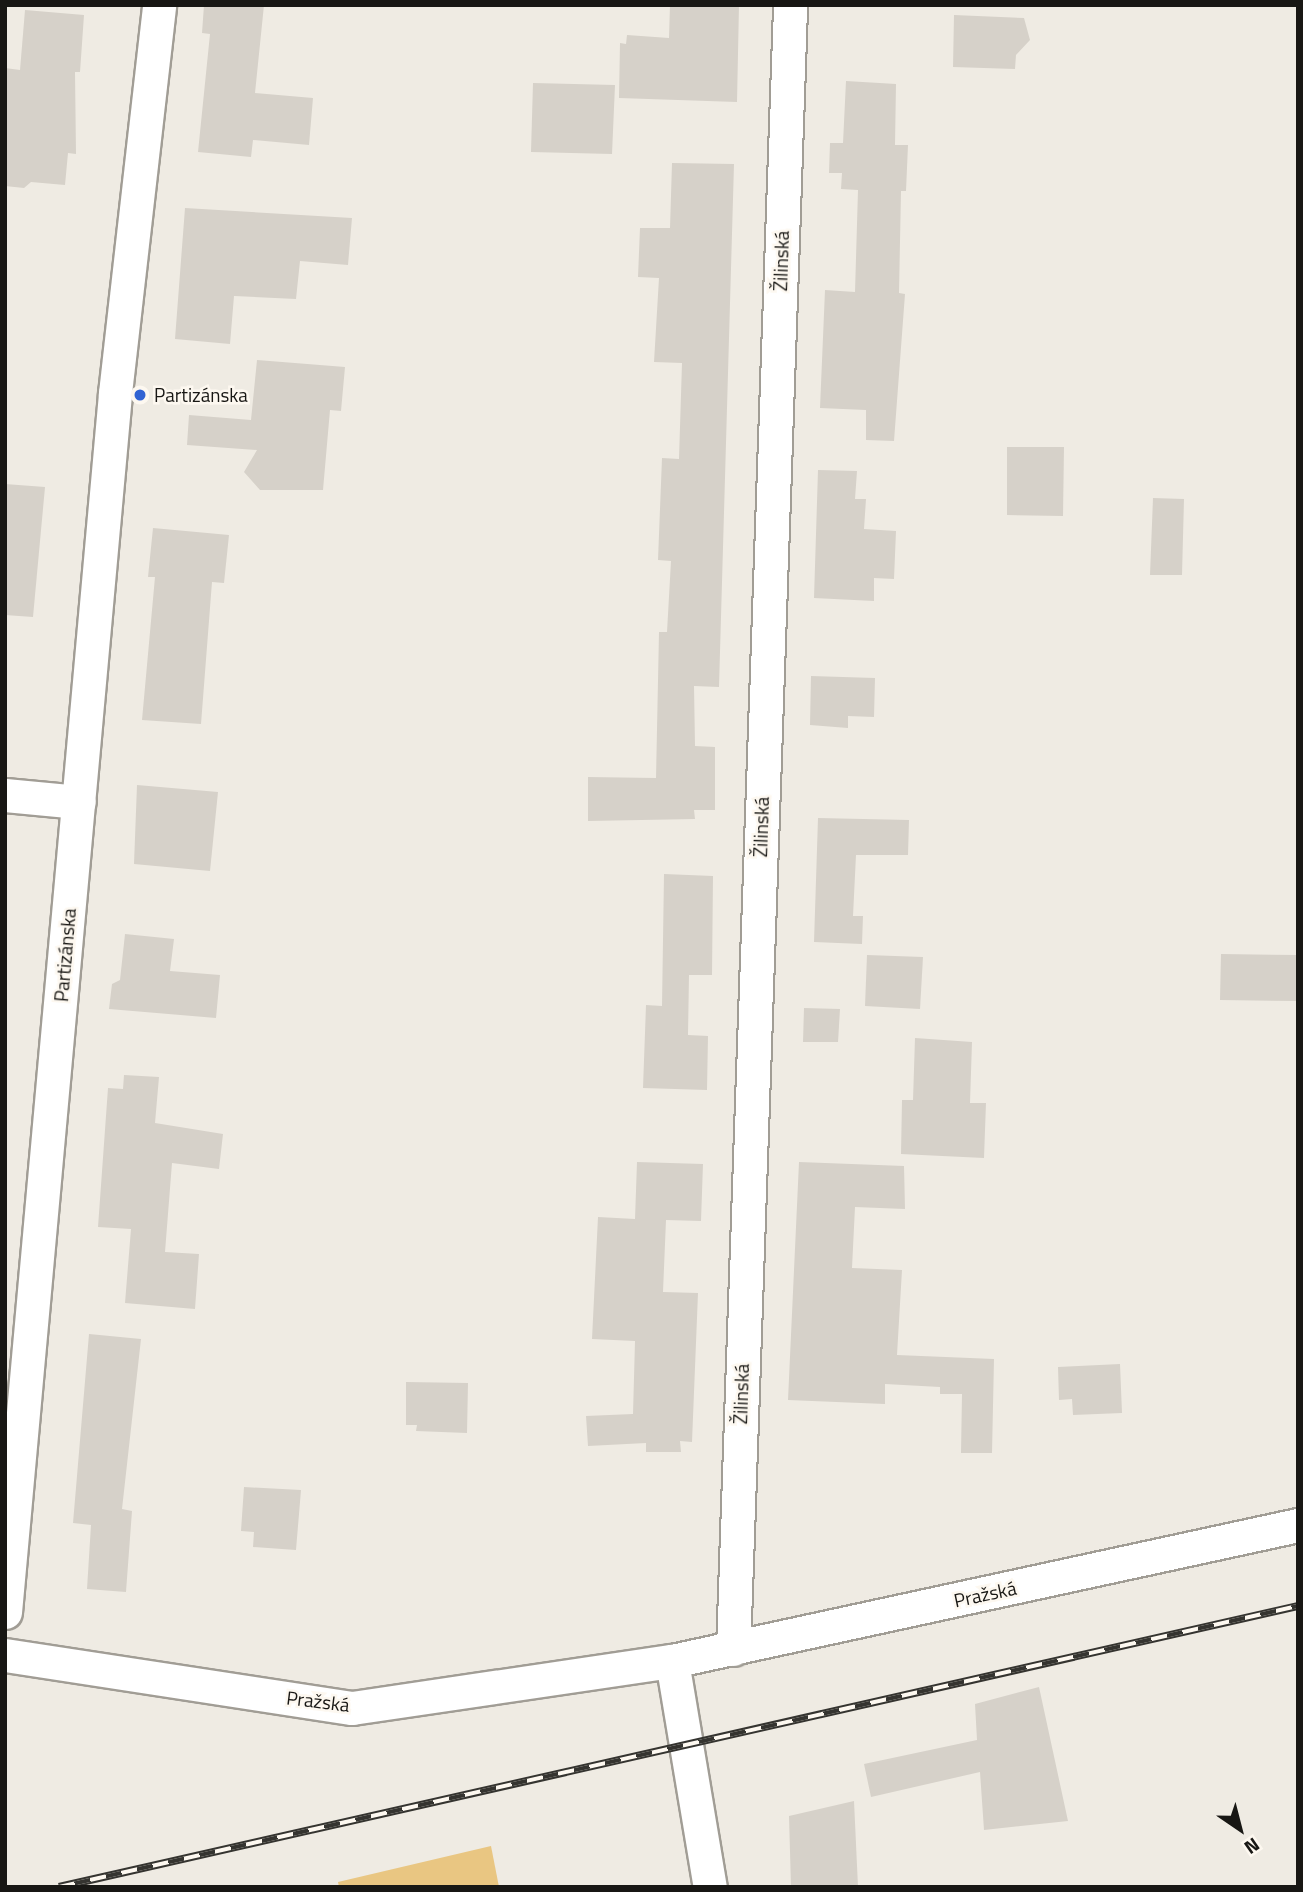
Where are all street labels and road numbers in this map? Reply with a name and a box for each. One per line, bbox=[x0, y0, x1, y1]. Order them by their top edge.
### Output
street label: Žilinská bbox=[769, 230, 793, 292]
street label: Žilinská bbox=[749, 796, 773, 858]
street label: Partizánska bbox=[50, 907, 80, 1003]
street label: Žilinská bbox=[729, 1363, 753, 1425]
street label: Pražská bbox=[952, 1576, 1018, 1612]
street label: Pražská bbox=[285, 1686, 351, 1716]

